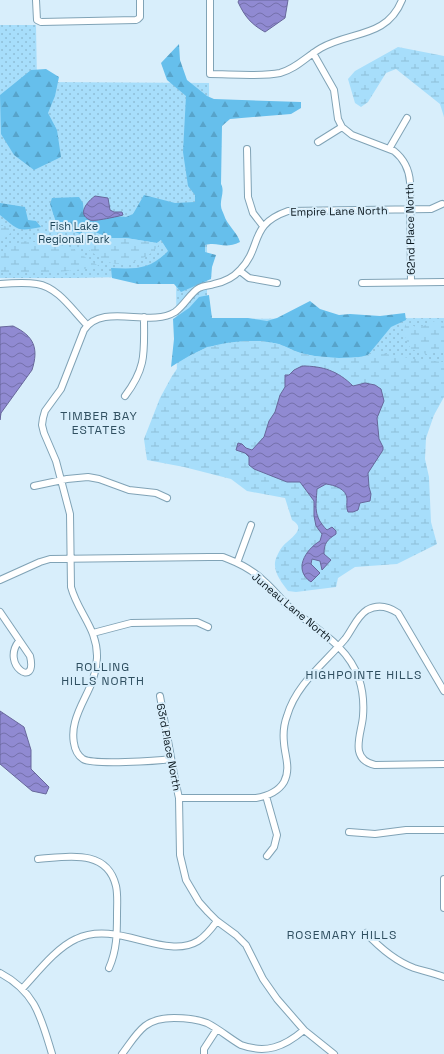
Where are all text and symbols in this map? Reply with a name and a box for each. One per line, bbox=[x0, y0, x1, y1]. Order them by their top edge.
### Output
street label: 62nd Place North bbox=[402, 183, 418, 275]
street label: Empire Lane North bbox=[290, 203, 388, 219]
park label: Fish Lake Regional Park bbox=[38, 219, 110, 246]
district label: TIMBER BAY ESTATES bbox=[60, 408, 138, 438]
street label: Juneau Lane North bbox=[249, 569, 335, 645]
district label: ROLLING HILLS NORTH bbox=[61, 659, 145, 689]
district label: HIGHPOINTE HILLS bbox=[306, 667, 422, 683]
street label: 63rd Place North bbox=[154, 702, 184, 792]
district label: ROSEMARY HILLS bbox=[287, 927, 397, 943]

